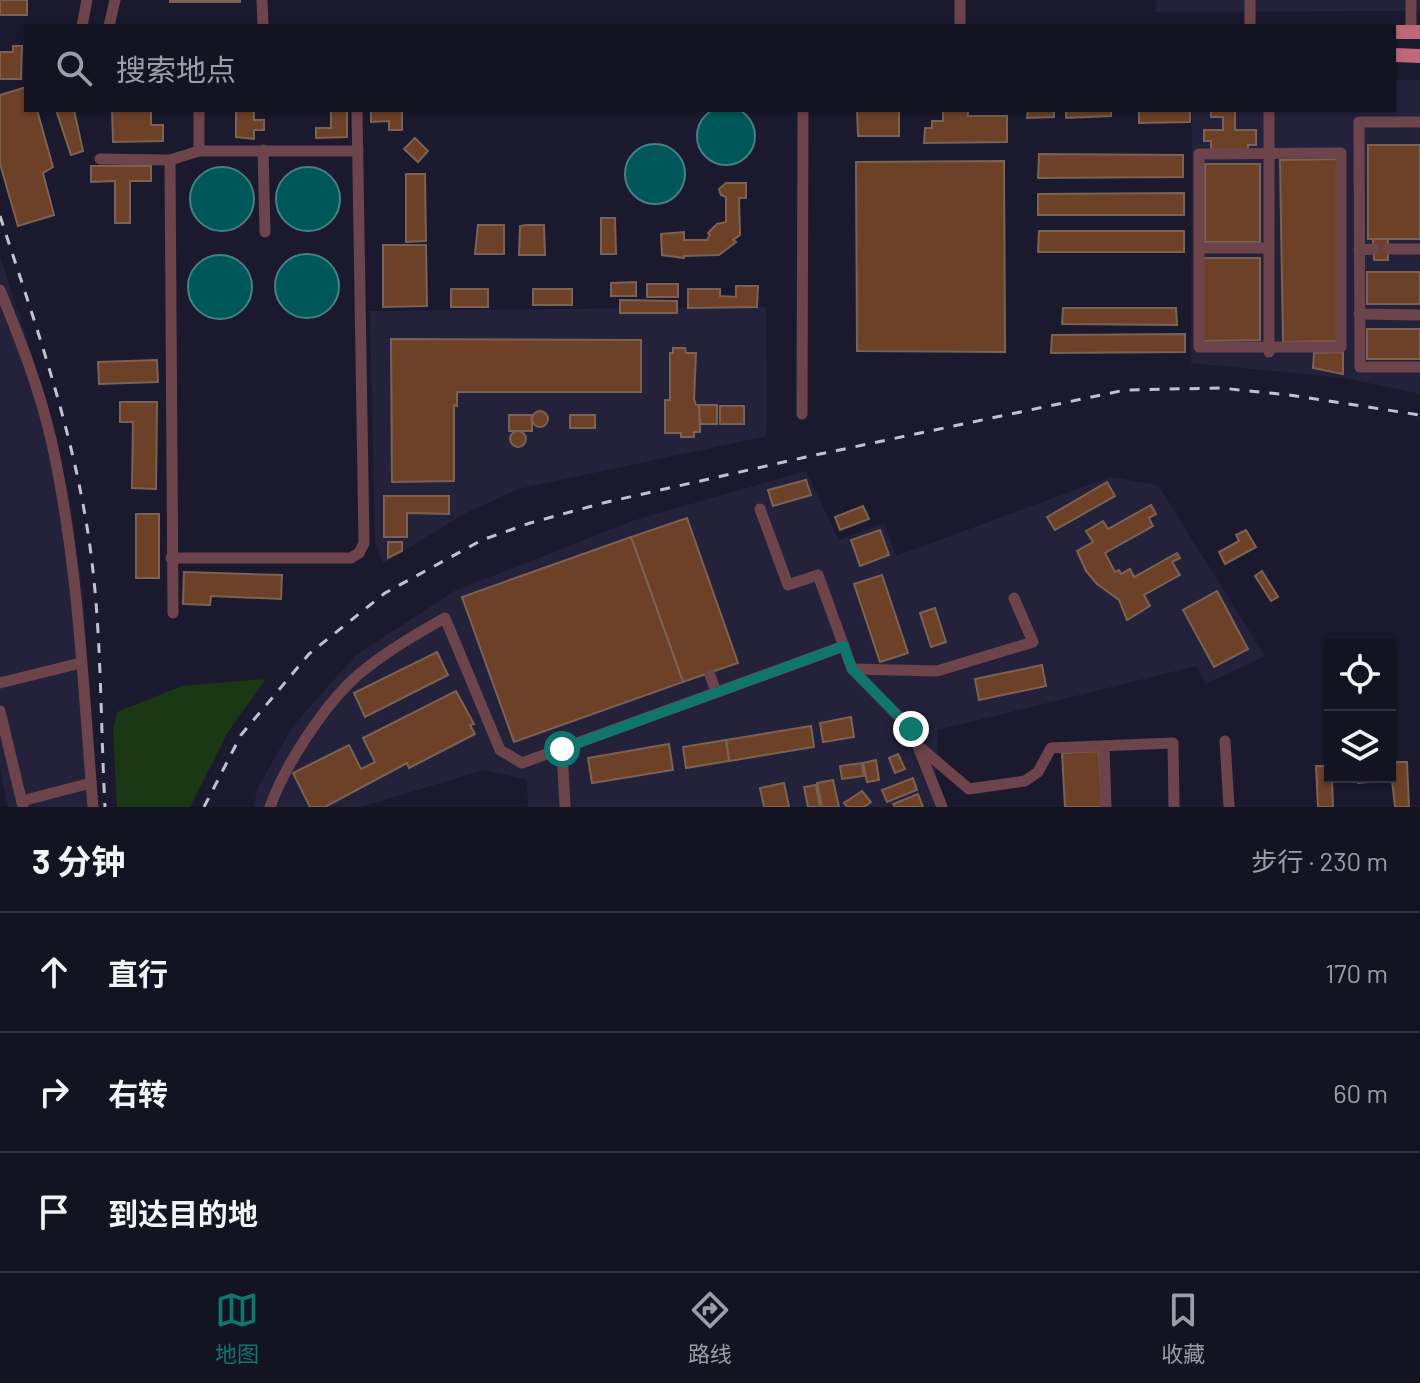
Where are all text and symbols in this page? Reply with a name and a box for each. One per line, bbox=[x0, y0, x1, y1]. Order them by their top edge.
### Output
search box bbox=[24, 24, 1396, 112]
icon: search bbox=[52, 46, 96, 90]
text: 搜索地点 bbox=[116, 51, 236, 87]
map controls bbox=[1324, 639, 1396, 783]
button: locate bbox=[1324, 639, 1396, 711]
route end bbox=[893, 711, 929, 747]
button: layers bbox=[1324, 711, 1396, 783]
route start bbox=[544, 731, 580, 767]
text: 3 分钟 bbox=[32, 840, 125, 881]
text: 步行 · 230 m bbox=[1252, 845, 1388, 876]
icon: ahead bbox=[32, 950, 76, 994]
text: 直行 bbox=[108, 955, 168, 991]
text: 170 m bbox=[1325, 957, 1388, 988]
icon: right bbox=[32, 1070, 76, 1114]
text: 右转 bbox=[108, 1075, 168, 1111]
text: 60 m bbox=[1333, 1077, 1388, 1108]
icon: arrive bbox=[32, 1190, 76, 1234]
text: 到达目的地 bbox=[108, 1195, 258, 1231]
tab: 地图 bbox=[215, 1288, 259, 1368]
tab: 路线 bbox=[688, 1288, 732, 1368]
tab: 收藏 bbox=[1161, 1288, 1205, 1368]

